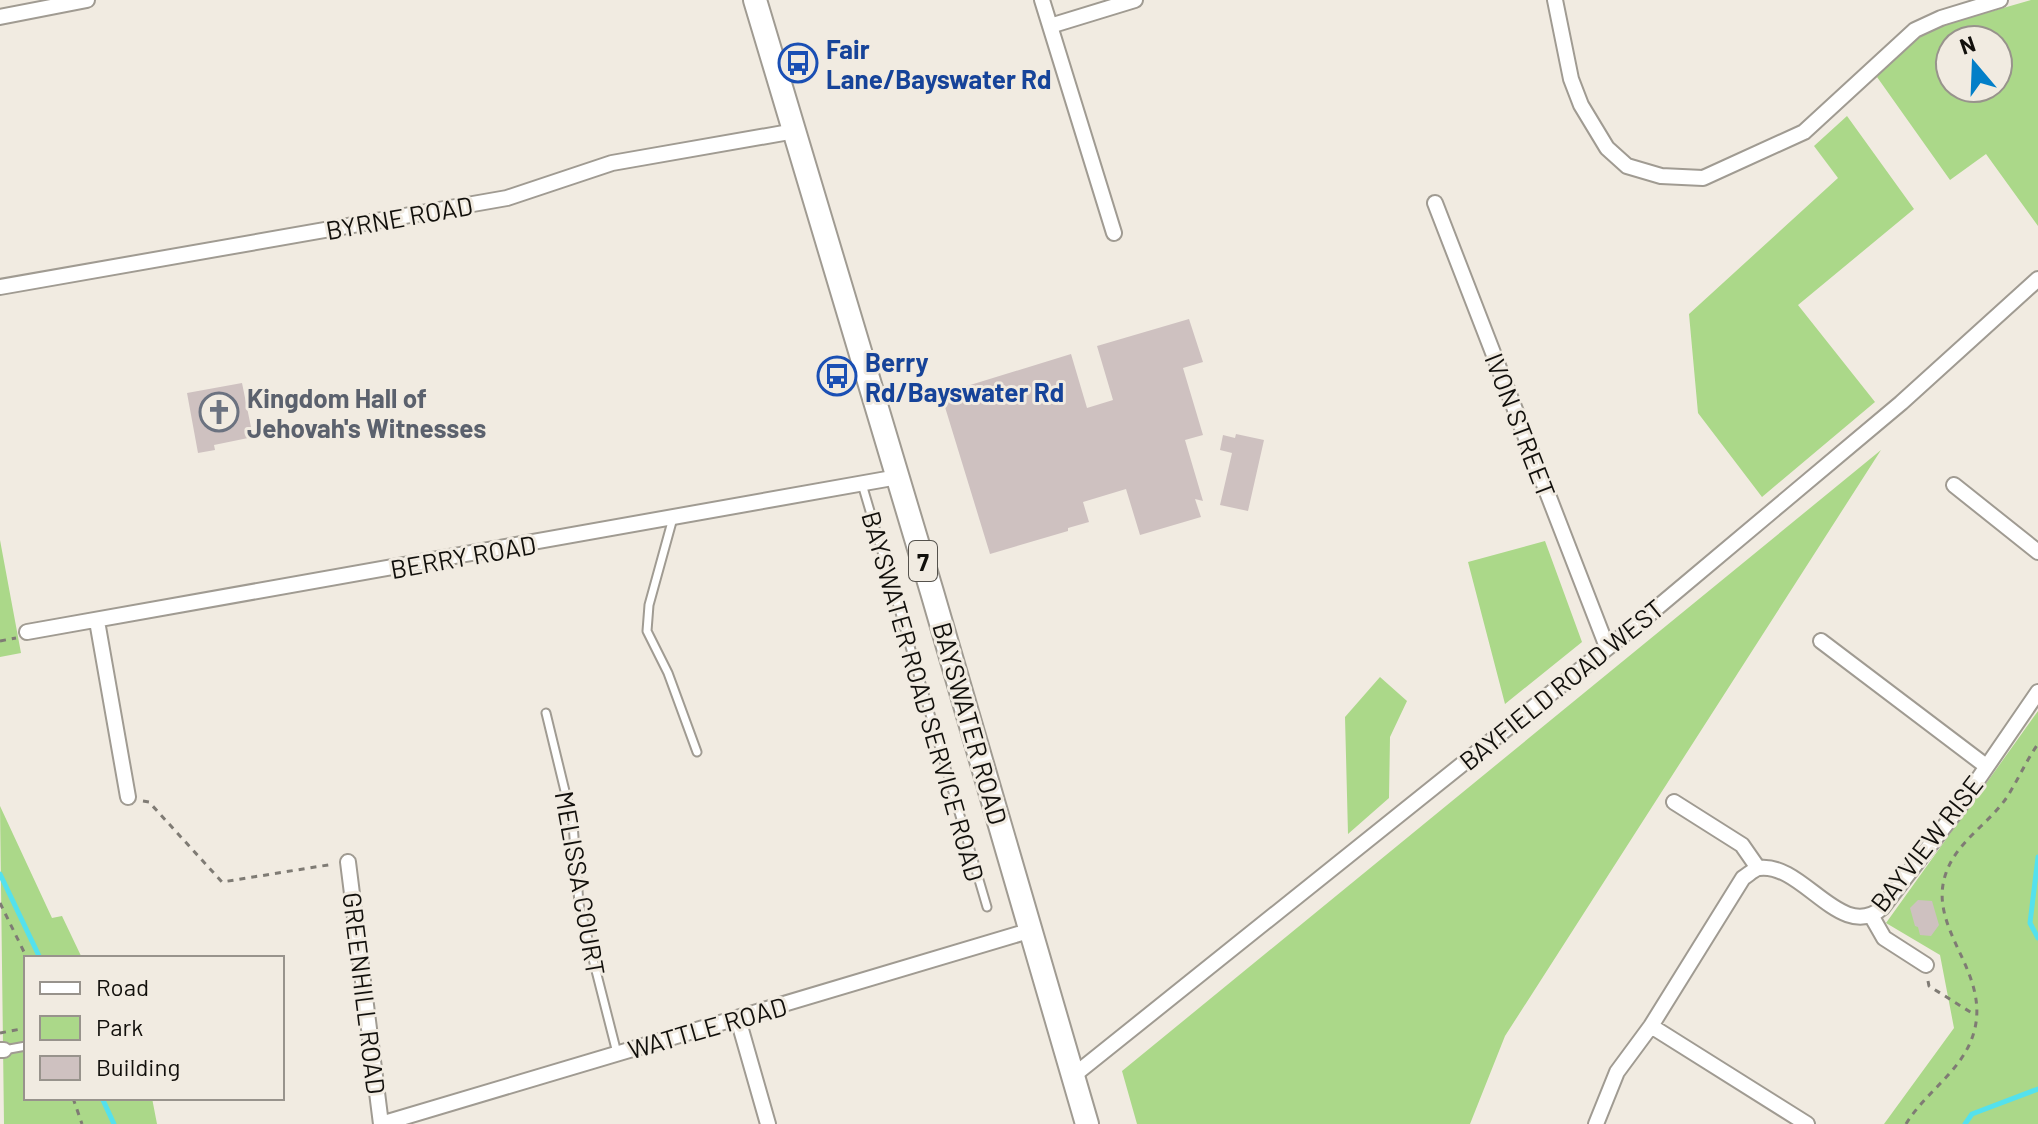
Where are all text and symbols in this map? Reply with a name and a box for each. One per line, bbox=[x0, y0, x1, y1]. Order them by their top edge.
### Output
north arrow bbox=[1934, 24, 2014, 104]
text: N bbox=[1956, 29, 1978, 59]
place label: Fair Lane/Bayswater Rd bbox=[826, 33, 1052, 94]
bus stop icon: Fair Lane/Bayswater Rd bbox=[777, 42, 819, 84]
street label: BYRNE ROAD bbox=[323, 189, 475, 245]
place label: Berry Rd/Bayswater Rd bbox=[865, 346, 1064, 407]
street label: IVON STREET bbox=[1479, 348, 1563, 502]
bus stop icon: Berry Rd/Bayswater Rd bbox=[816, 355, 858, 397]
place label: Kingdom Hall of Jehovah's Witnesses bbox=[247, 382, 486, 443]
church icon: Kingdom Hall of Jehovah's Witnesses bbox=[198, 391, 240, 433]
street label: BAYSWATER ROAD SERVICE ROAD bbox=[856, 507, 992, 885]
street label: BERRY ROAD bbox=[388, 528, 538, 584]
road number: 7 bbox=[909, 541, 937, 581]
street label: BAYFIELD ROAD WEST bbox=[1453, 592, 1669, 776]
street label: BAYSWATER ROAD bbox=[927, 618, 1015, 828]
street label: BAYVIEW RISE bbox=[1863, 769, 1989, 917]
street label: MELISSA COURT bbox=[550, 788, 612, 978]
street label: GREENHILL ROAD bbox=[337, 890, 393, 1096]
legend bbox=[24, 956, 284, 1100]
text: Road bbox=[96, 972, 149, 1001]
street label: WATTLE ROAD bbox=[624, 990, 790, 1064]
text: Park bbox=[96, 1012, 143, 1041]
text: Building bbox=[96, 1052, 180, 1081]

